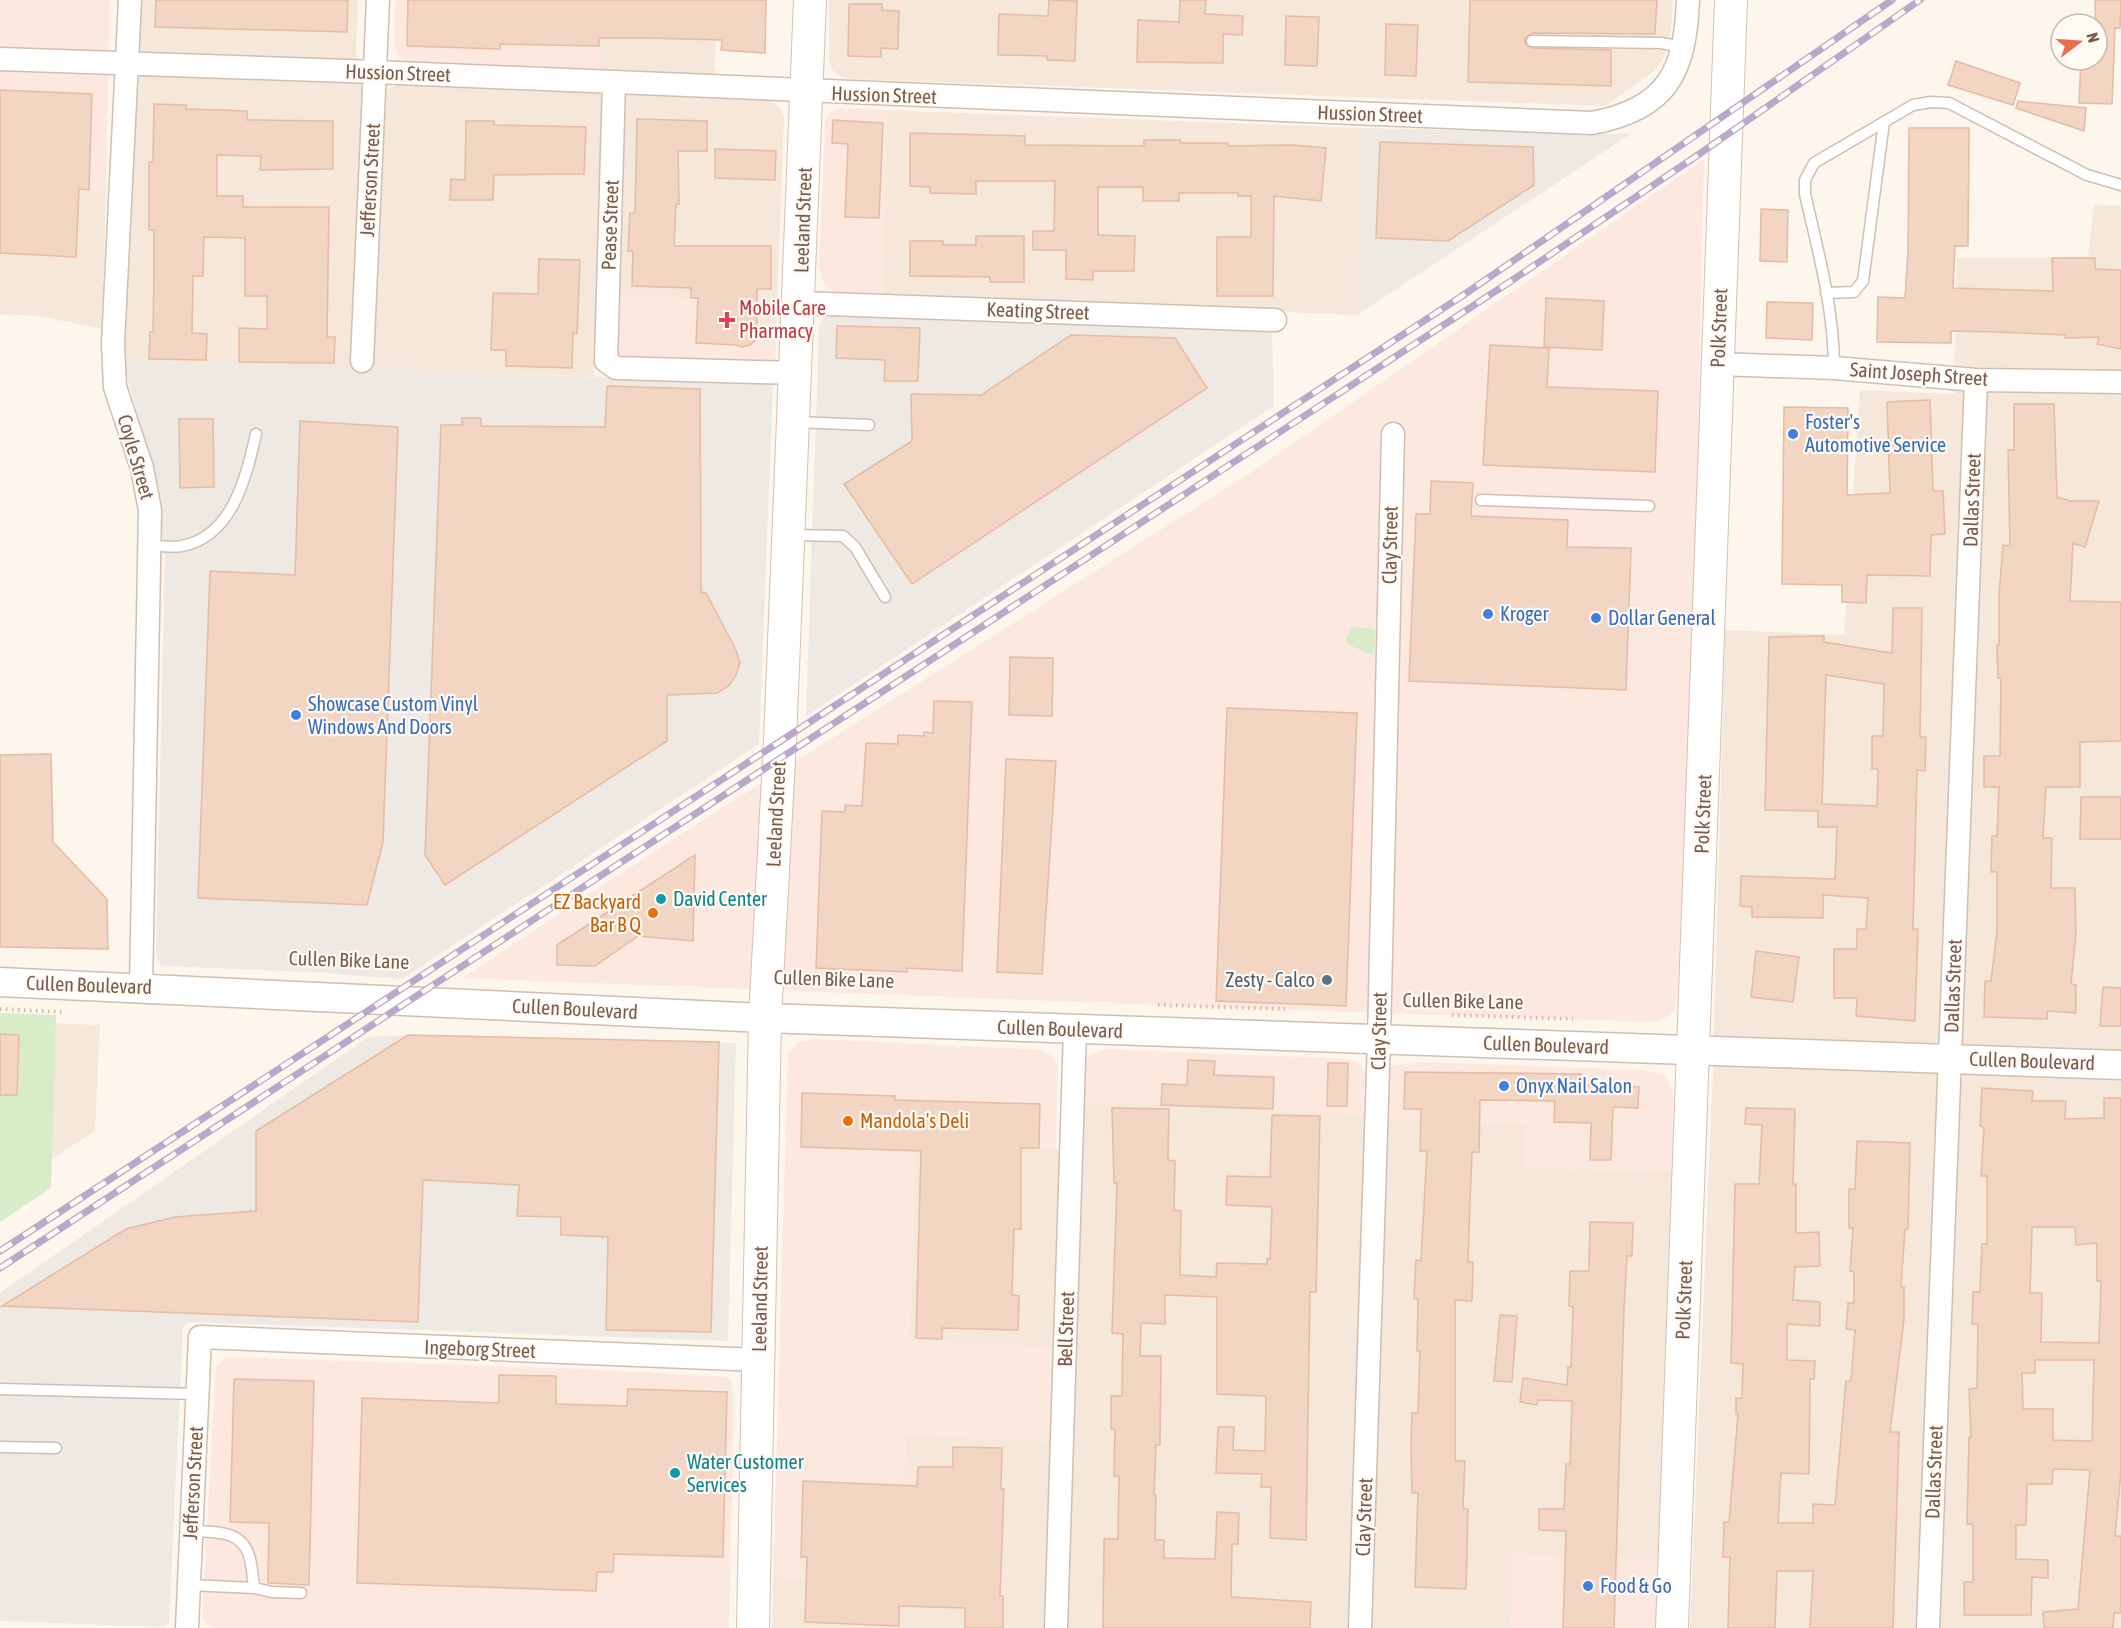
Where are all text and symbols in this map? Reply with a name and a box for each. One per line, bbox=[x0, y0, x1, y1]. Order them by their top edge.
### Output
north arrow bbox=[2049, 12, 2109, 72]
text: N bbox=[2083, 30, 2103, 45]
street label: Hussion Street bbox=[345, 59, 451, 86]
street label: Hussion Street bbox=[831, 81, 937, 108]
street label: Hussion Street bbox=[1317, 100, 1423, 127]
street label: Jefferson Street bbox=[355, 122, 384, 238]
street label: Leeland Street bbox=[789, 166, 816, 273]
street label: Pease Street bbox=[596, 179, 623, 271]
street label: Polk Street bbox=[1706, 288, 1731, 368]
place label: Mobile Care Pharmacy bbox=[739, 296, 826, 342]
street label: Keating Street bbox=[986, 297, 1090, 324]
marker: Mobile Care Pharmacy bbox=[720, 313, 734, 327]
street label: Saint Joseph Street bbox=[1849, 357, 1989, 390]
place label: Foster's Automotive Service bbox=[1805, 410, 1946, 456]
street label: Coyle Street bbox=[113, 412, 160, 502]
marker: Foster's Automotive Service bbox=[1786, 427, 1800, 441]
street label: Dallas Street bbox=[1958, 452, 1985, 547]
street label: Clay Street bbox=[1377, 505, 1402, 584]
place label: Kroger bbox=[1500, 602, 1549, 625]
place label: Dollar General bbox=[1608, 606, 1716, 629]
marker: Kroger bbox=[1481, 607, 1495, 621]
marker: Dollar General bbox=[1589, 611, 1603, 625]
place label: Showcase Custom Vinyl Windows And Doors bbox=[308, 692, 479, 738]
marker: Showcase Custom Vinyl Windows And Doors bbox=[289, 708, 303, 722]
street label: Leeland Street bbox=[761, 760, 790, 868]
street label: Polk Street bbox=[1690, 774, 1715, 854]
place label: David Center bbox=[673, 887, 768, 910]
place label: EZ Backyard Bar B Q bbox=[553, 890, 641, 936]
marker: David Center bbox=[654, 892, 668, 906]
marker: EZ Backyard Bar B Q bbox=[646, 906, 660, 920]
street label: Dallas Street bbox=[1939, 938, 1966, 1033]
street label: Cullen Bike Lane bbox=[288, 946, 410, 973]
street label: Cullen Bike Lane bbox=[773, 965, 895, 992]
place label: Zesty - Calco bbox=[1225, 968, 1315, 991]
street label: Cullen Boulevard bbox=[26, 971, 152, 998]
marker: Zesty - Calco bbox=[1320, 973, 1334, 987]
street label: Cullen Bike Lane bbox=[1402, 988, 1524, 1013]
street label: Clay Street bbox=[1366, 991, 1391, 1070]
street label: Cullen Boulevard bbox=[512, 994, 638, 1023]
street label: Cullen Boulevard bbox=[997, 1015, 1123, 1042]
street label: Cullen Boulevard bbox=[1483, 1031, 1609, 1058]
street label: Cullen Boulevard bbox=[1969, 1047, 2095, 1074]
place label: Onyx Nail Salon bbox=[1516, 1074, 1632, 1097]
marker: Onyx Nail Salon bbox=[1497, 1079, 1511, 1093]
place label: Mandola's Deli bbox=[860, 1109, 969, 1132]
marker: Mandola's Deli bbox=[841, 1114, 855, 1128]
street label: Leeland Street bbox=[747, 1245, 772, 1352]
street label: Polk Street bbox=[1671, 1260, 1696, 1340]
street label: Bell Street bbox=[1053, 1290, 1078, 1367]
street label: Ingeborg Street bbox=[424, 1335, 536, 1362]
street label: Dallas Street bbox=[1920, 1424, 1947, 1519]
street label: Jefferson Street bbox=[178, 1425, 207, 1541]
place label: Water Customer Services bbox=[687, 1450, 805, 1496]
marker: Water Customer Services bbox=[668, 1466, 682, 1480]
street label: Clay Street bbox=[1351, 1477, 1376, 1557]
place label: Food & Go bbox=[1600, 1574, 1672, 1597]
marker: Food & Go bbox=[1581, 1579, 1595, 1593]

